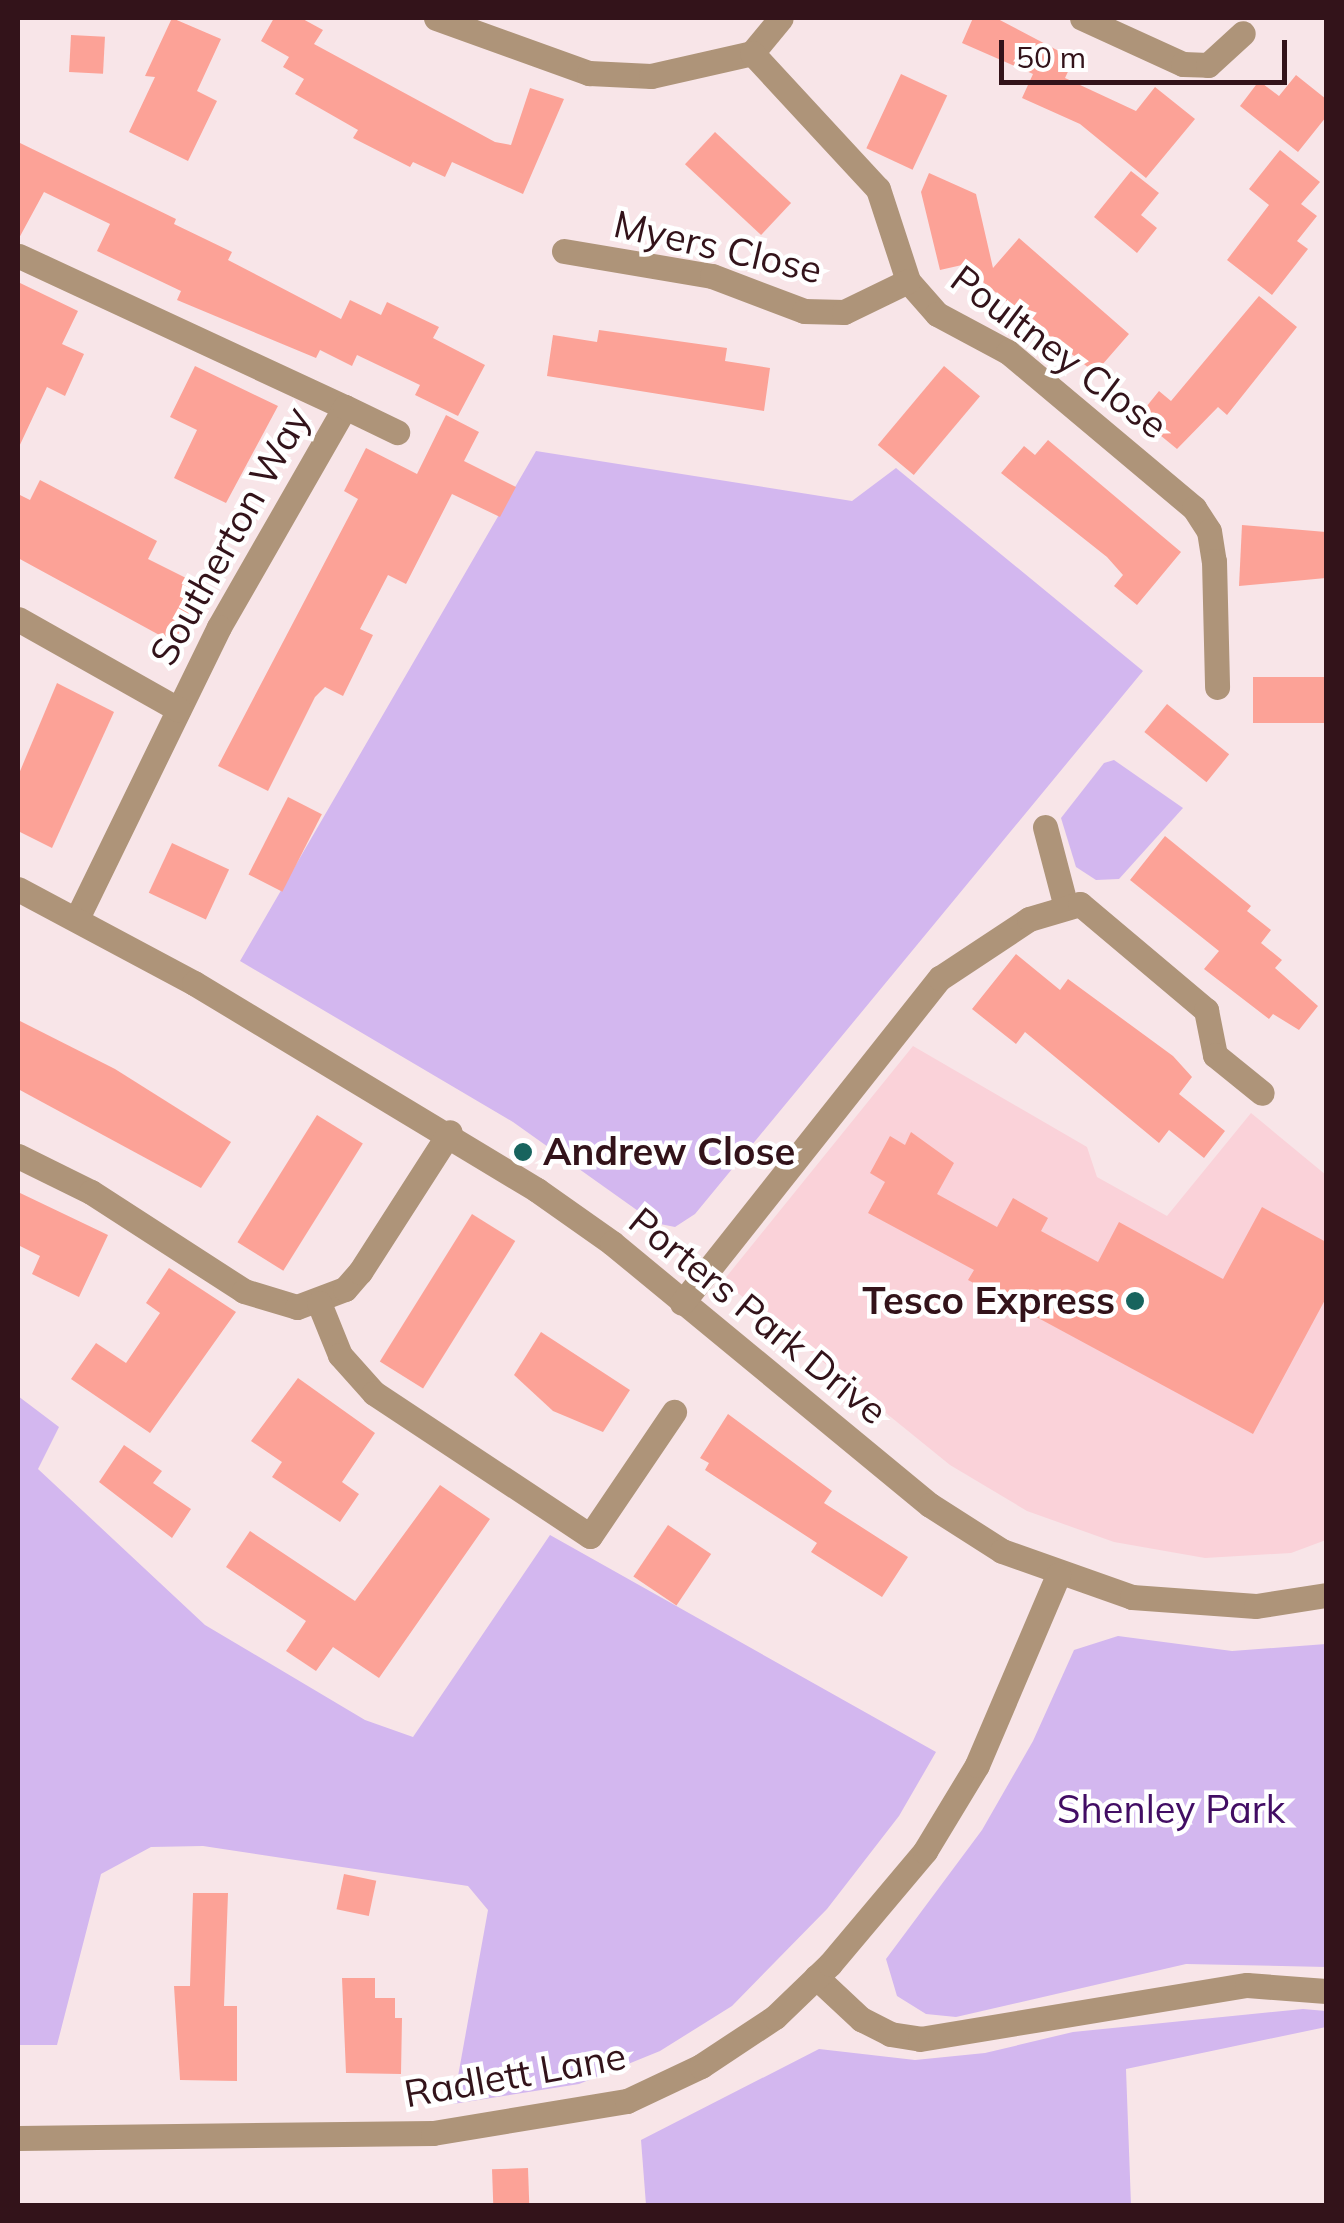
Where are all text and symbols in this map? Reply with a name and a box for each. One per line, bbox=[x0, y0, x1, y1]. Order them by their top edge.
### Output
scale bar bbox=[1004, 20, 1292, 82]
text: 50 m bbox=[1016, 38, 1086, 76]
street label: Myers Close bbox=[610, 201, 826, 293]
street label: Poultney Close bbox=[942, 256, 1176, 448]
street label: Southerton Way bbox=[140, 399, 320, 673]
place label: Andrew Close bbox=[543, 1129, 795, 1175]
marker: Andrew Close bbox=[512, 1141, 534, 1163]
street label: Porters Park Drive bbox=[620, 1198, 896, 1434]
place label: Tesco Express bbox=[862, 1278, 1115, 1324]
marker: Tesco Express bbox=[1124, 1290, 1146, 1312]
park label: Shenley Park bbox=[1057, 1787, 1285, 1833]
street label: Radlett Lane bbox=[401, 2033, 629, 2117]

